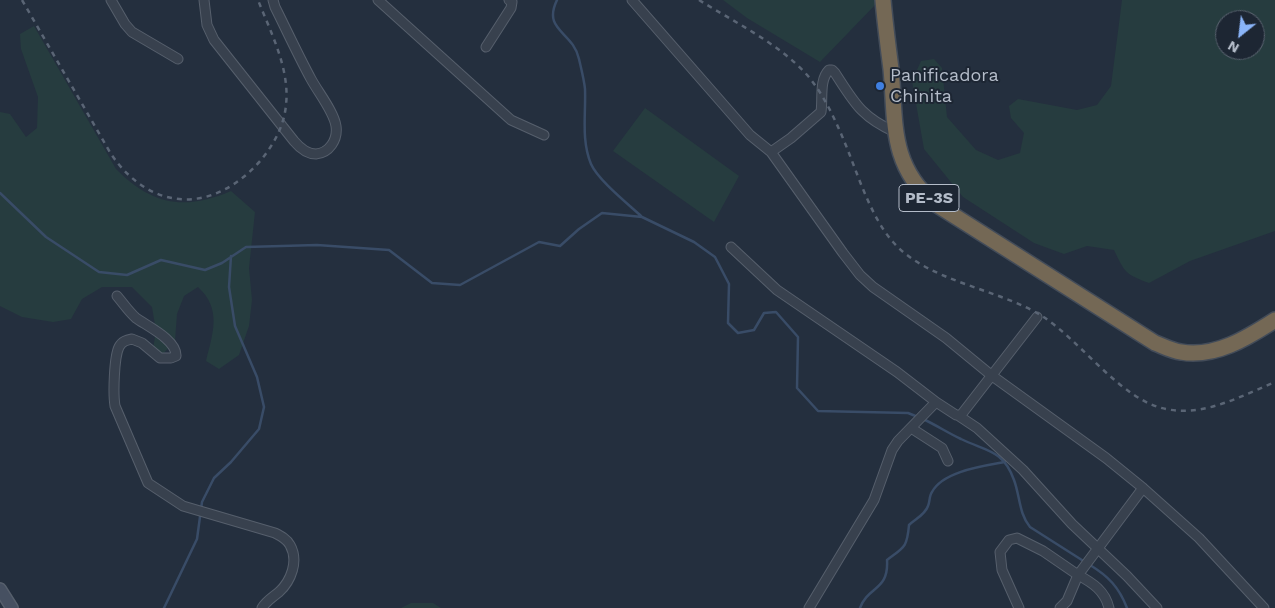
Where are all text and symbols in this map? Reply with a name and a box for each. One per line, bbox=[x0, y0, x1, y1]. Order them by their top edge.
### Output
north arrow bbox=[1215, 10, 1265, 60]
text: N bbox=[1225, 38, 1242, 57]
place label: Panificadora Chinita bbox=[890, 65, 999, 108]
marker: Panificadora Chinita bbox=[874, 80, 886, 92]
road number: PE-3S bbox=[899, 184, 959, 212]

